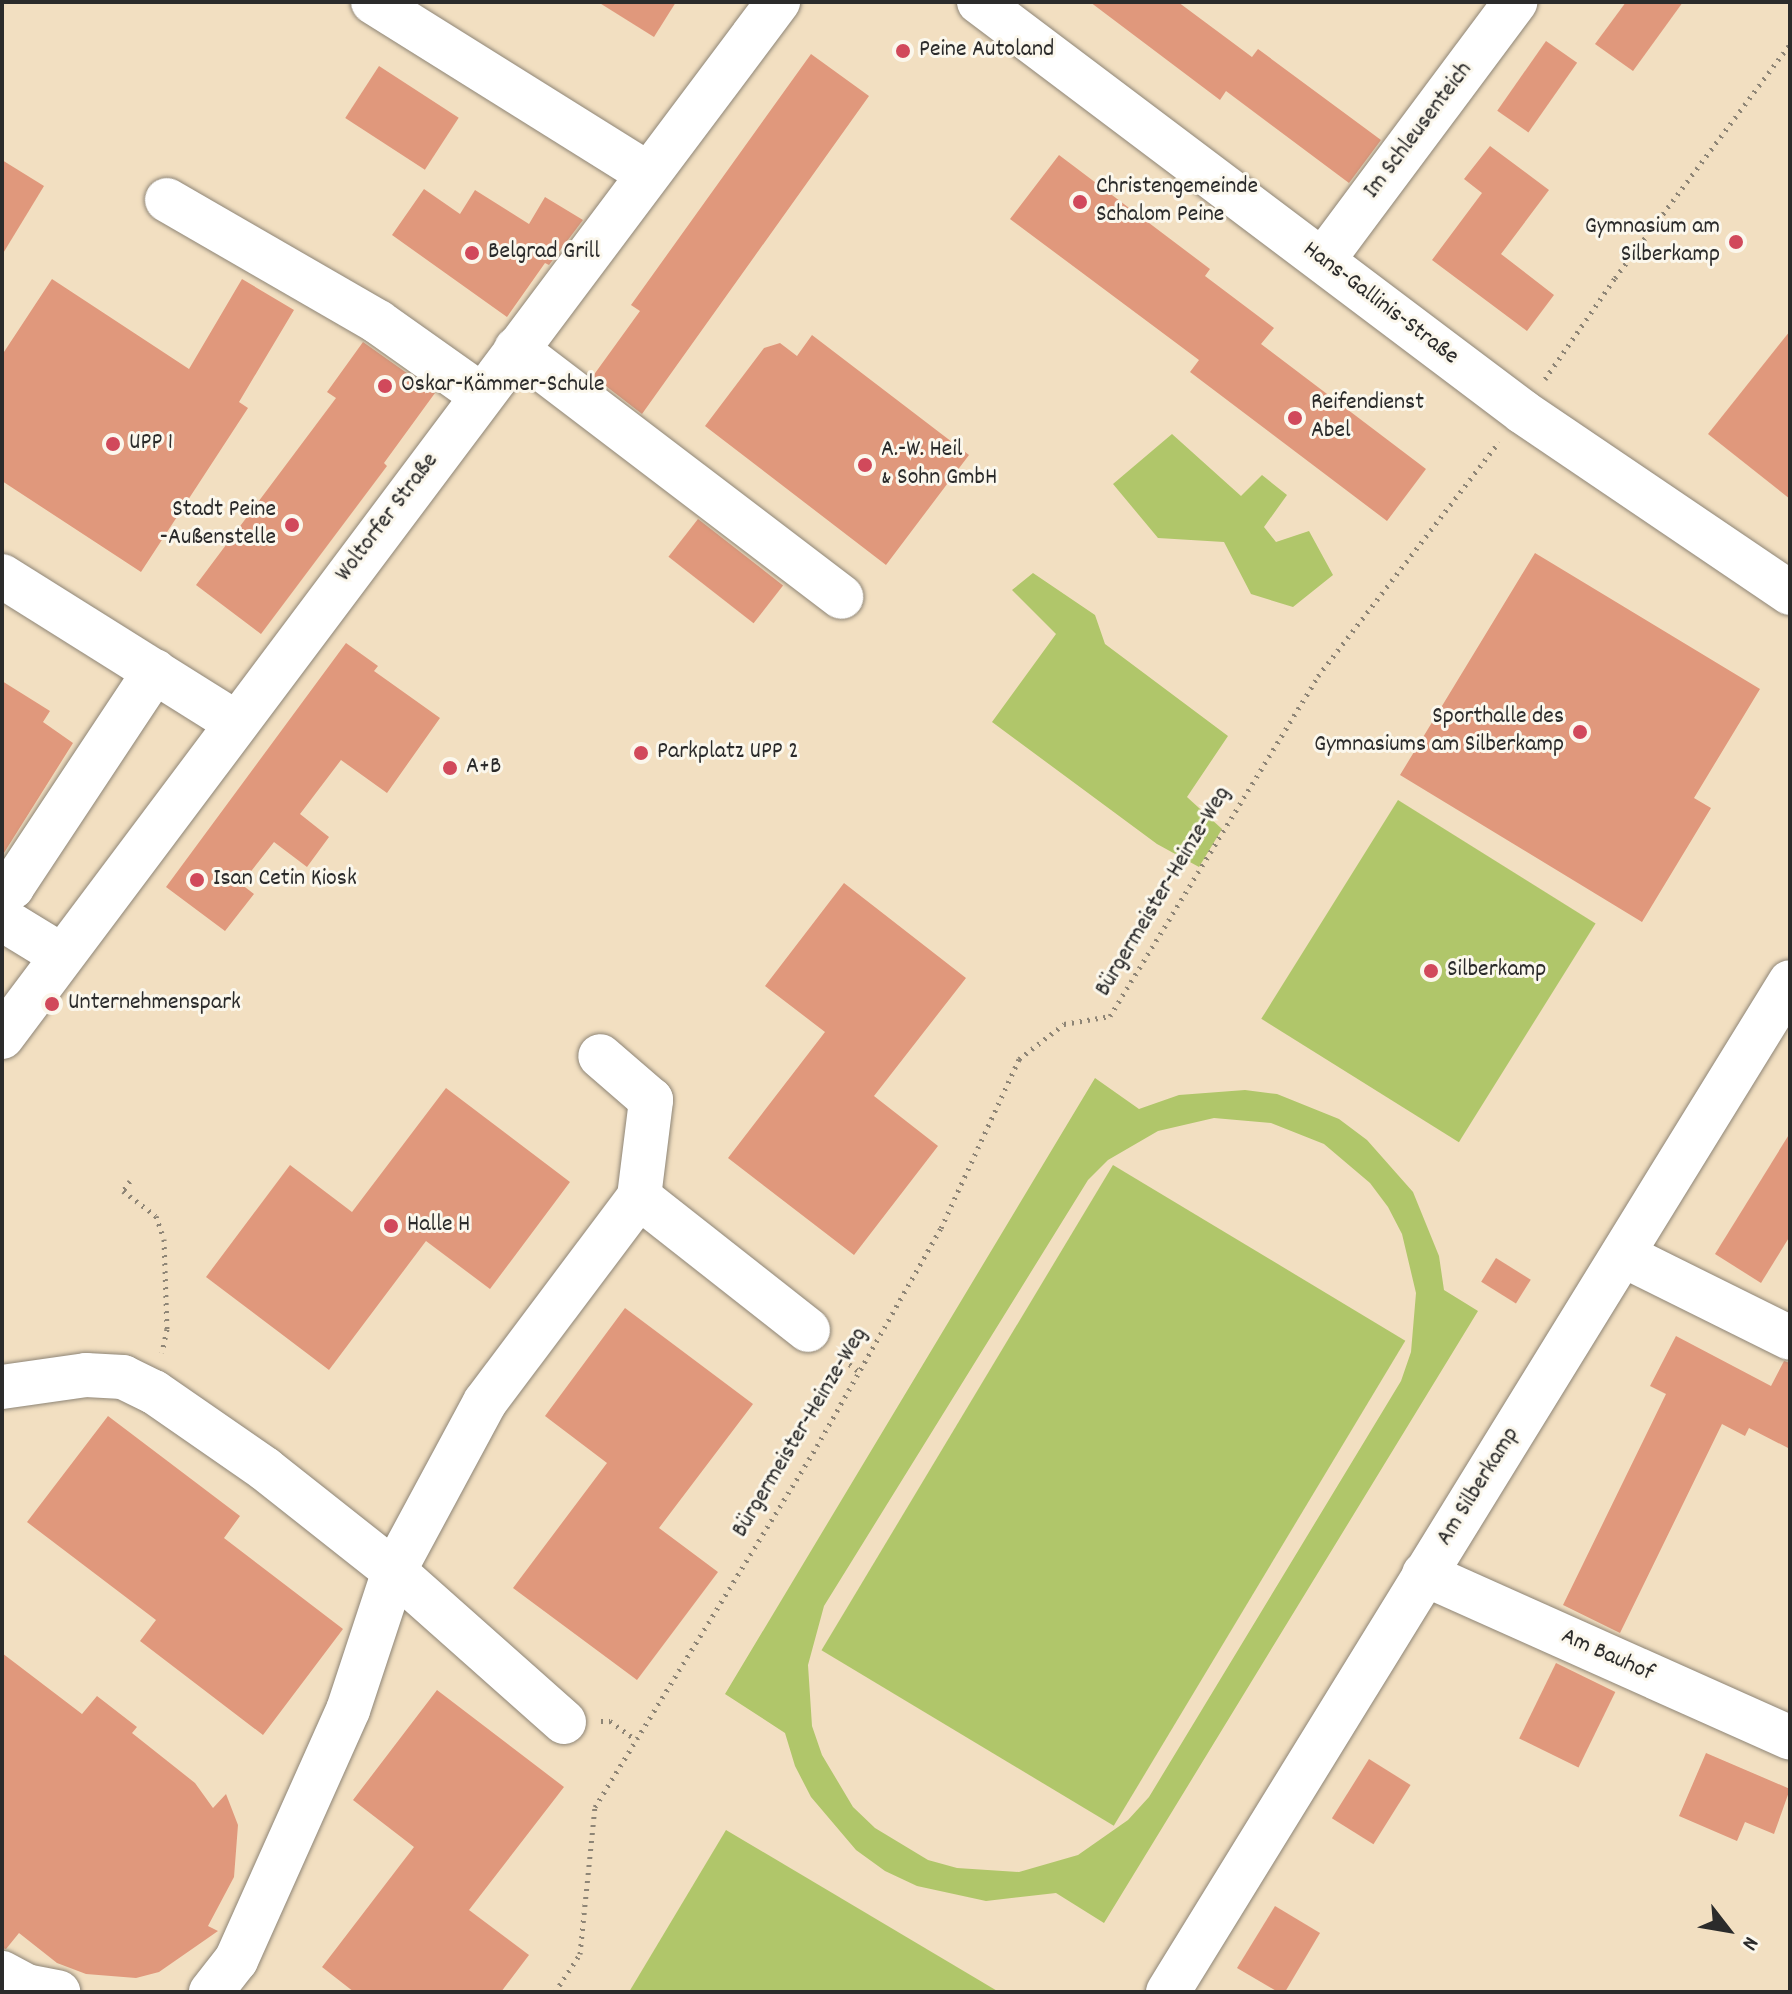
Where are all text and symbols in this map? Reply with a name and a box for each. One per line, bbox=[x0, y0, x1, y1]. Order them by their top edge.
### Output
place label: Peine Autoland bbox=[919, 37, 1054, 65]
marker: Peine Autoland bbox=[894, 42, 912, 60]
street label: Im Schleusenteich bbox=[1358, 57, 1480, 205]
place label: Christengemeinde Schalom Peine bbox=[1096, 174, 1258, 230]
marker: Christengemeinde Schalom Peine bbox=[1071, 193, 1089, 211]
place label: Gymnasium am Silberkamp bbox=[1585, 214, 1720, 270]
marker: Gymnasium am Silberkamp bbox=[1727, 233, 1745, 251]
street label: Hans-Gallinis-Straße bbox=[1296, 236, 1464, 372]
place label: Belgrad Grill bbox=[488, 239, 600, 267]
marker: Belgrad Grill bbox=[463, 244, 481, 262]
place label: Oskar-Kämmer-Schule bbox=[401, 372, 605, 400]
marker: Oskar-Kämmer-Schule bbox=[376, 377, 394, 395]
place label: Reifendienst Abel bbox=[1311, 390, 1424, 446]
marker: Reifendienst Abel bbox=[1286, 409, 1304, 427]
place label: UPP 1 bbox=[129, 430, 173, 458]
marker: UPP 1 bbox=[104, 435, 122, 453]
place label: A.-W. Heil & Sohn GmbH bbox=[881, 437, 997, 493]
street label: Woltorfer Straße bbox=[330, 448, 446, 588]
marker: A.-W. Heil & Sohn GmbH bbox=[856, 456, 874, 474]
place label: Stadt Peine -Außenstelle bbox=[160, 497, 276, 553]
marker: Stadt Peine -Außenstelle bbox=[283, 516, 301, 534]
place label: Sporthalle des Gymnasiums am Silberkamp bbox=[1314, 704, 1564, 760]
marker: Sporthalle des Gymnasiums am Silberkamp bbox=[1571, 723, 1589, 741]
place label: Parkplatz UPP 2 bbox=[657, 739, 799, 767]
marker: Parkplatz UPP 2 bbox=[632, 744, 650, 762]
place label: A+B bbox=[466, 754, 501, 782]
marker: A+B bbox=[441, 759, 459, 777]
street label: Bürgermeister-Heinze-Weg bbox=[1090, 782, 1238, 1002]
place label: Isan Cetin Kiosk bbox=[213, 866, 357, 894]
marker: Isan Cetin Kiosk bbox=[188, 871, 206, 889]
place label: Silberkamp bbox=[1447, 957, 1546, 985]
marker: Silberkamp bbox=[1422, 962, 1440, 980]
place label: Unternehmenspark bbox=[68, 990, 241, 1018]
marker: Unternehmenspark bbox=[43, 995, 61, 1013]
place label: Halle H bbox=[407, 1212, 470, 1240]
marker: Halle H bbox=[382, 1217, 400, 1235]
street label: Bürgermeister-Heinze-Weg bbox=[727, 1323, 875, 1543]
street label: Am Silberkamp bbox=[1431, 1422, 1527, 1552]
street label: Am Bauhof bbox=[1556, 1623, 1658, 1689]
north arrow bbox=[1688, 1890, 1768, 1970]
text: N bbox=[1733, 1930, 1765, 1955]

